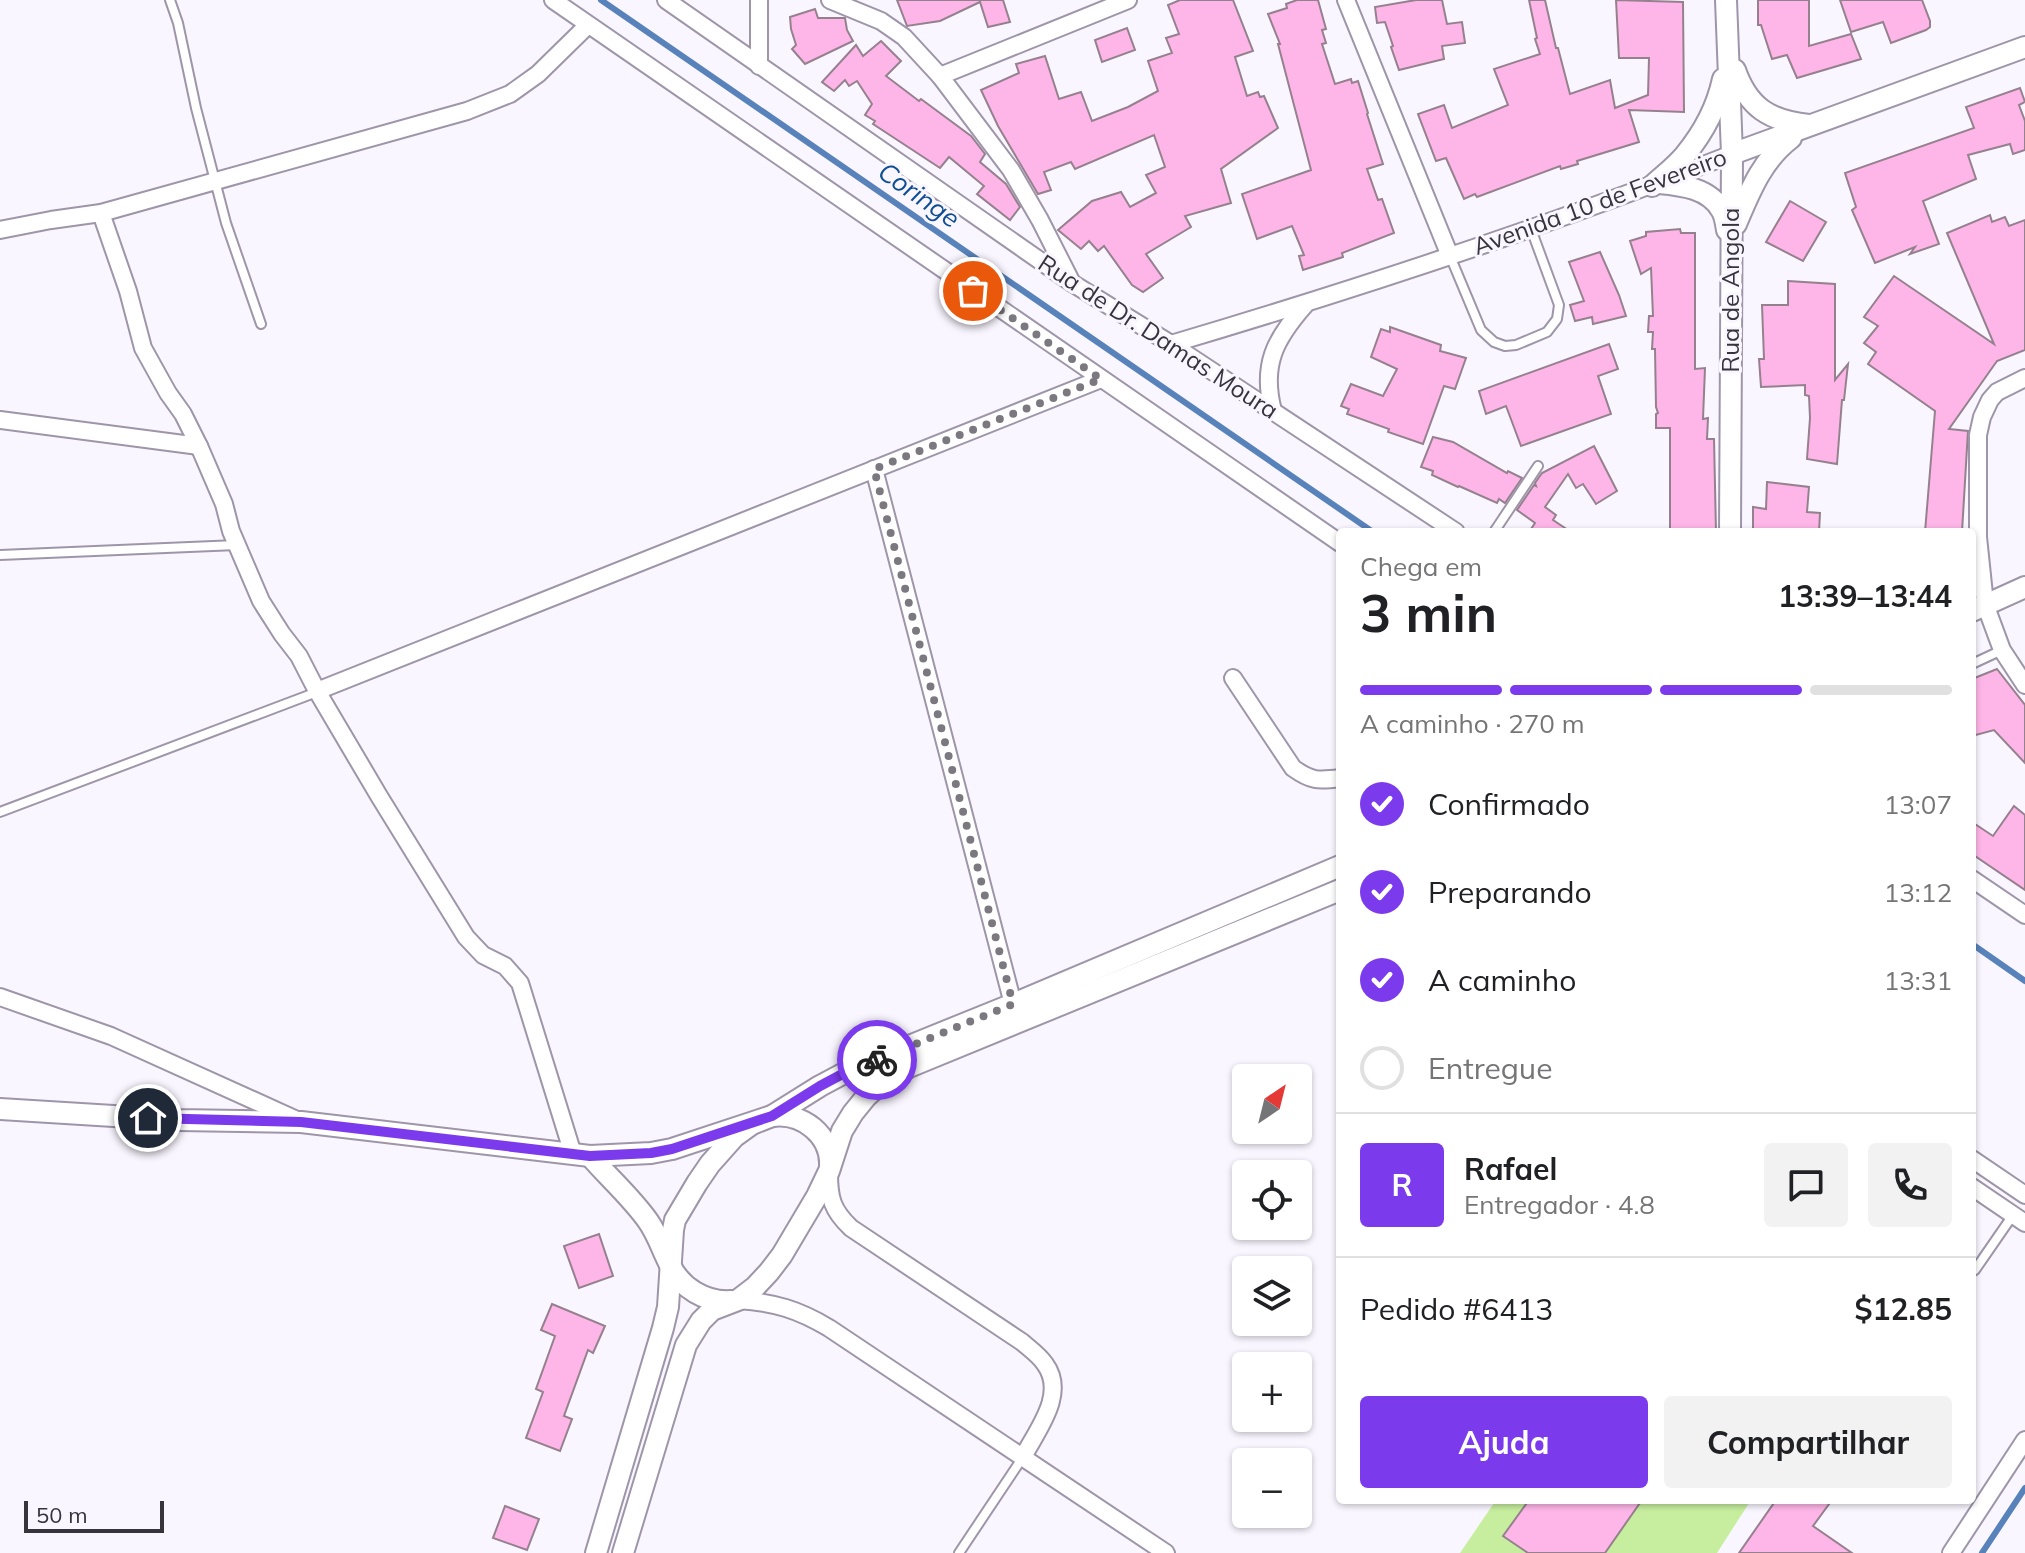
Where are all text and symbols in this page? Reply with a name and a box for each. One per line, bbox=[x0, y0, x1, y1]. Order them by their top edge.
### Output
street label: Avenida 10 de Fevereiro bbox=[1469, 141, 1730, 261]
water label: Coringe bbox=[872, 155, 967, 235]
street label: Rua de Angola bbox=[1715, 208, 1745, 372]
street label: Rua de Dr. Damas Moura bbox=[1033, 247, 1284, 425]
pin bbox=[939, 257, 1007, 325]
icon: bag bbox=[951, 269, 995, 313]
text: Chega em bbox=[1360, 550, 1482, 583]
text: 13:39–13:44 bbox=[1778, 577, 1952, 615]
text: 3 min bbox=[1360, 580, 1497, 645]
text: A caminho · 270 m bbox=[1360, 707, 1585, 740]
icon: check bbox=[1360, 782, 1404, 826]
text: Confirmado bbox=[1428, 785, 1590, 823]
text: 13:07 bbox=[1884, 788, 1952, 821]
icon: check bbox=[1360, 870, 1404, 914]
text: Preparando bbox=[1428, 873, 1592, 911]
text: 13:12 bbox=[1884, 876, 1952, 909]
icon: check bbox=[1360, 958, 1404, 1002]
text: A caminho bbox=[1428, 961, 1576, 999]
text: 13:31 bbox=[1884, 964, 1952, 997]
courier bbox=[837, 1020, 917, 1100]
icon: bike bbox=[855, 1038, 899, 1082]
text: Entregue bbox=[1428, 1049, 1552, 1087]
north arrow bbox=[1232, 1064, 1312, 1144]
map controls bbox=[1232, 1064, 1312, 1528]
pin bbox=[114, 1084, 182, 1152]
icon: home bbox=[126, 1096, 170, 1140]
button: chat bbox=[1764, 1143, 1848, 1227]
button: phone bbox=[1868, 1143, 1952, 1227]
text: Rafael bbox=[1464, 1150, 1557, 1188]
button: locate bbox=[1232, 1160, 1312, 1240]
text: R bbox=[1391, 1166, 1413, 1204]
text: Entregador · 4.8 bbox=[1464, 1188, 1655, 1221]
button: layers bbox=[1232, 1256, 1312, 1336]
text: Pedido #6413 bbox=[1360, 1290, 1553, 1328]
text: $12.85 bbox=[1855, 1290, 1952, 1328]
button: + bbox=[1232, 1352, 1312, 1432]
button: Ajuda bbox=[1360, 1396, 1648, 1488]
button: Compartilhar bbox=[1664, 1396, 1952, 1488]
button: − bbox=[1232, 1448, 1312, 1528]
scale bar bbox=[24, 1497, 164, 1533]
text: 50 m bbox=[36, 1501, 87, 1529]

